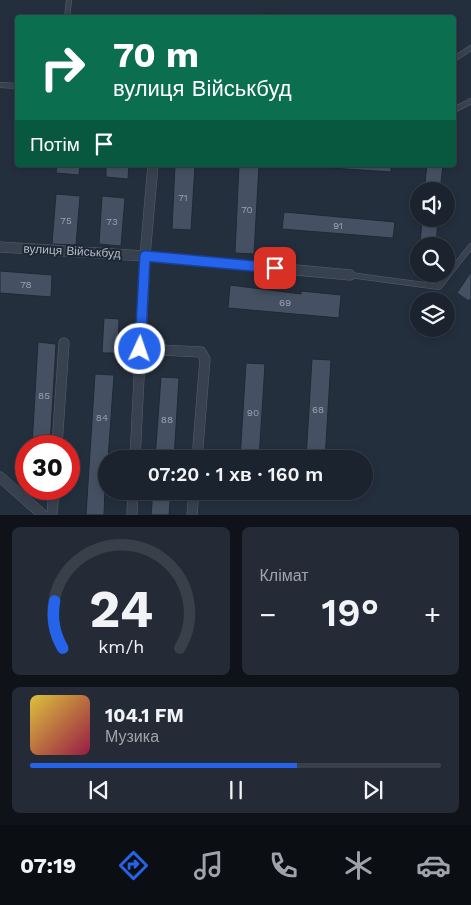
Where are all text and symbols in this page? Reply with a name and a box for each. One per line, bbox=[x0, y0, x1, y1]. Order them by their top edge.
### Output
text: 70 m bbox=[113, 34, 199, 76]
icon: right bbox=[30, 35, 95, 100]
text: вулиця Військбуд bbox=[113, 76, 292, 101]
icon: arrive bbox=[90, 130, 118, 158]
text: Потім bbox=[30, 133, 80, 156]
map controls bbox=[410, 182, 455, 337]
button: sound bbox=[410, 182, 455, 227]
house number: 71 bbox=[178, 192, 188, 203]
house number: 70 bbox=[241, 204, 253, 215]
house number: 75 bbox=[60, 215, 72, 226]
house number: 73 bbox=[106, 216, 118, 227]
house number: 91 bbox=[333, 220, 343, 231]
button: search bbox=[410, 237, 455, 282]
street label: вулиця Військбуд bbox=[23, 241, 121, 261]
pin bbox=[254, 247, 296, 289]
icon: arrive bbox=[261, 254, 289, 282]
house number: 78 bbox=[20, 279, 32, 290]
button: layers bbox=[410, 292, 455, 337]
house number: 69 bbox=[279, 297, 291, 308]
position arrow bbox=[113, 322, 165, 374]
house number: 85 bbox=[38, 390, 50, 401]
house number: 68 bbox=[312, 404, 324, 415]
house number: 90 bbox=[247, 407, 259, 418]
house number: 84 bbox=[96, 412, 108, 423]
house number: 88 bbox=[161, 414, 173, 425]
speed limit sign: 30 bbox=[15, 435, 80, 500]
text: 07:20 · 1 хв · 160 m bbox=[148, 463, 323, 486]
text: Клімат bbox=[260, 566, 309, 585]
text: 24 bbox=[89, 579, 153, 640]
text: 19° bbox=[321, 591, 379, 635]
text: − bbox=[260, 598, 276, 631]
text: + bbox=[424, 598, 441, 631]
text: km/h bbox=[98, 636, 144, 657]
text: 104.1 FM bbox=[105, 704, 184, 727]
text: Музика bbox=[105, 727, 159, 746]
icon: previous bbox=[85, 776, 113, 804]
icon: pause bbox=[222, 776, 250, 804]
icon: next bbox=[359, 776, 387, 804]
icon: directions bbox=[116, 848, 151, 883]
icon: music bbox=[191, 848, 226, 883]
icon: phone bbox=[266, 848, 301, 883]
icon: climate bbox=[341, 848, 376, 883]
icon: car bbox=[416, 848, 451, 883]
text: 07:19 bbox=[20, 853, 76, 878]

